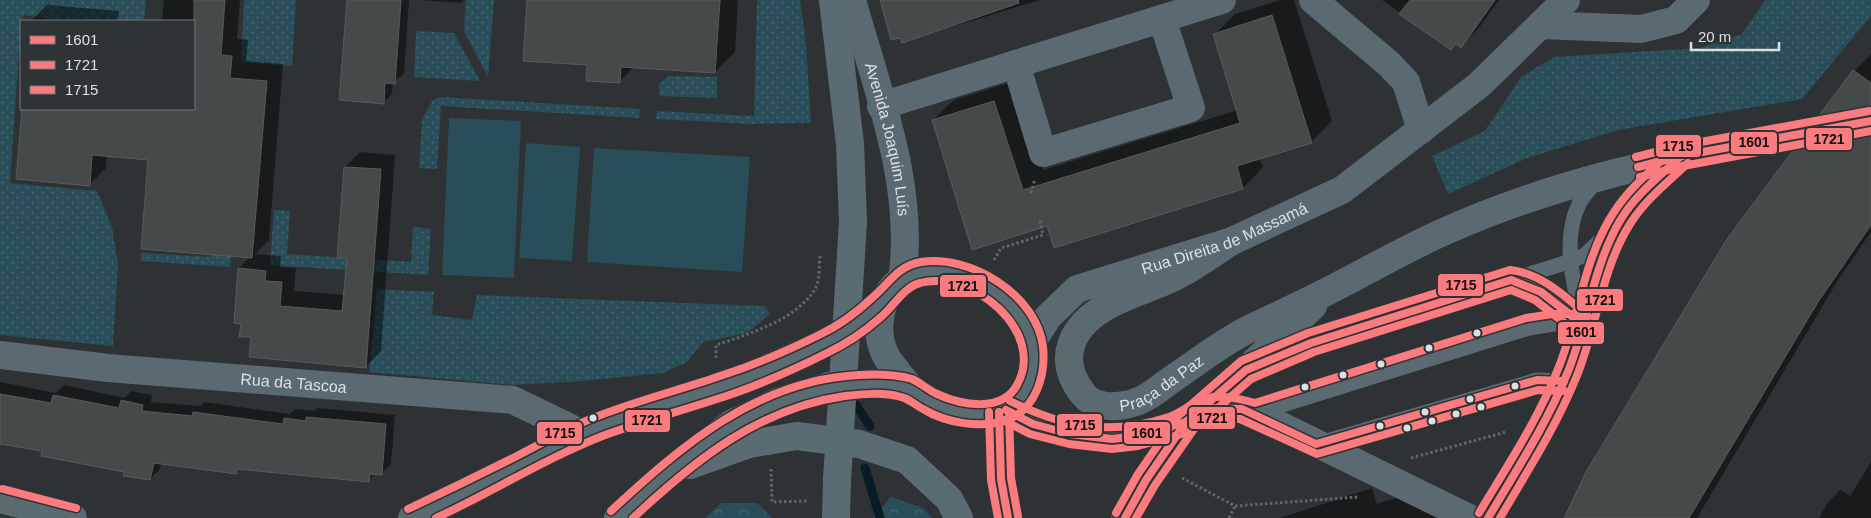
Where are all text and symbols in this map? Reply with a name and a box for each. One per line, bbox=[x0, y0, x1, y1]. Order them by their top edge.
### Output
legend bbox=[20, 20, 195, 110]
scale bar bbox=[1691, 20, 1778, 52]
text: 20 m bbox=[1698, 28, 1731, 45]
text: 1601 bbox=[65, 31, 98, 48]
text: 1721 bbox=[65, 56, 98, 73]
street label: Avenida Joaquim Luís bbox=[862, 60, 912, 217]
text: 1715 bbox=[65, 81, 98, 98]
line badge: 1721 bbox=[1805, 127, 1853, 151]
line badge: 1601 bbox=[1730, 131, 1778, 155]
text: 1721 bbox=[1813, 131, 1845, 147]
line badge: 1715 bbox=[1655, 134, 1702, 158]
text: 1601 bbox=[1738, 134, 1770, 150]
text: 1715 bbox=[1662, 138, 1694, 154]
street label: Rua Direita de Massamá bbox=[1139, 199, 1310, 278]
line badge: 1715 bbox=[1437, 273, 1484, 297]
line badge: 1721 bbox=[939, 274, 987, 298]
text: 1715 bbox=[1445, 277, 1477, 293]
text: 1721 bbox=[947, 278, 979, 294]
line badge: 1721 bbox=[1576, 288, 1624, 312]
text: 1721 bbox=[1584, 292, 1616, 308]
line badge: 1601 bbox=[1557, 321, 1605, 345]
text: 1601 bbox=[1565, 324, 1597, 340]
unlabelled marker bbox=[1472, 328, 1482, 338]
unlabelled marker bbox=[1424, 343, 1434, 353]
street label: Praça da Paz bbox=[1118, 352, 1207, 415]
unlabelled marker bbox=[1376, 359, 1386, 369]
street label: Rua da Tascoa bbox=[240, 370, 347, 396]
unlabelled marker bbox=[1338, 370, 1348, 380]
unlabelled marker bbox=[1510, 381, 1520, 391]
unlabelled marker bbox=[1300, 382, 1310, 392]
unlabelled marker bbox=[1465, 394, 1475, 404]
unlabelled marker bbox=[1476, 402, 1486, 412]
line badge: 1721 bbox=[1188, 406, 1236, 430]
unlabelled marker bbox=[1420, 407, 1430, 417]
line badge: 1721 bbox=[624, 409, 671, 433]
unlabelled marker bbox=[1451, 409, 1461, 419]
text: 1721 bbox=[1196, 410, 1228, 426]
text: 1721 bbox=[631, 412, 663, 428]
unlabelled marker bbox=[588, 413, 598, 423]
line badge: 1715 bbox=[1056, 413, 1103, 437]
unlabelled marker bbox=[1427, 416, 1437, 426]
text: 1715 bbox=[1064, 417, 1096, 433]
line badge: 1715 bbox=[536, 421, 583, 445]
line badge: 1601 bbox=[1123, 421, 1171, 445]
unlabelled marker bbox=[1375, 421, 1385, 431]
unlabelled marker bbox=[1402, 423, 1412, 433]
text: 1715 bbox=[544, 425, 576, 441]
text: 1601 bbox=[1131, 425, 1163, 441]

